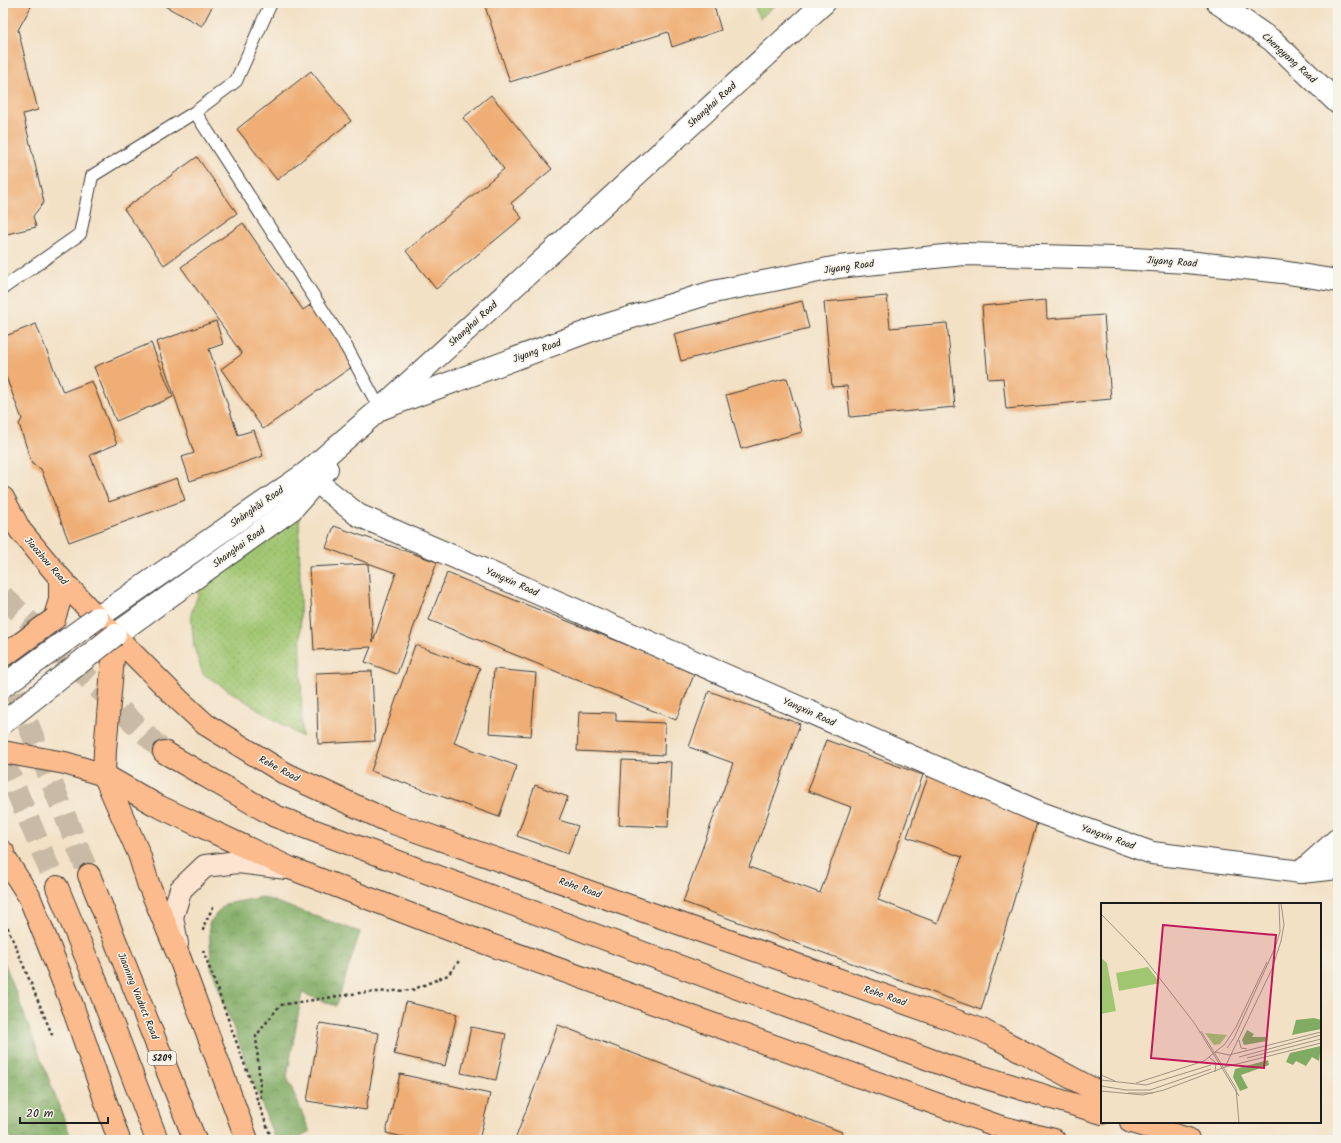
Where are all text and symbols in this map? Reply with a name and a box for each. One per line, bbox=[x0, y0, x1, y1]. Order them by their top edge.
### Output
street label: Chengyang Road bbox=[1258, 29, 1321, 88]
street label: Shanghai Road bbox=[684, 78, 741, 132]
street label: Jiyang Road bbox=[1146, 252, 1199, 272]
street label: Jiyang Road bbox=[823, 255, 876, 278]
street label: Shanghai Road bbox=[445, 297, 502, 351]
street label: Jiyang Road bbox=[510, 334, 564, 367]
street label: Shànghǎi Road bbox=[227, 482, 288, 532]
street label: Shanghai Road bbox=[209, 522, 270, 572]
street label: Jiaozhou Road bbox=[20, 533, 72, 589]
street label: Yangxin Road bbox=[483, 563, 542, 601]
street label: Yangxin Road bbox=[780, 693, 839, 731]
street label: Rehe Road bbox=[256, 752, 303, 787]
street label: Yangxin Road bbox=[1079, 820, 1138, 855]
street label: Rehe Road bbox=[556, 873, 604, 903]
inset map bbox=[1101, 903, 1321, 1123]
street label: Jiaoning Viaduct Road bbox=[113, 950, 163, 1043]
street label: Rehe Road bbox=[861, 981, 909, 1011]
road number: S209 bbox=[148, 1051, 176, 1065]
scale bar bbox=[20, 1099, 108, 1125]
text: 20 m bbox=[26, 1104, 54, 1123]

